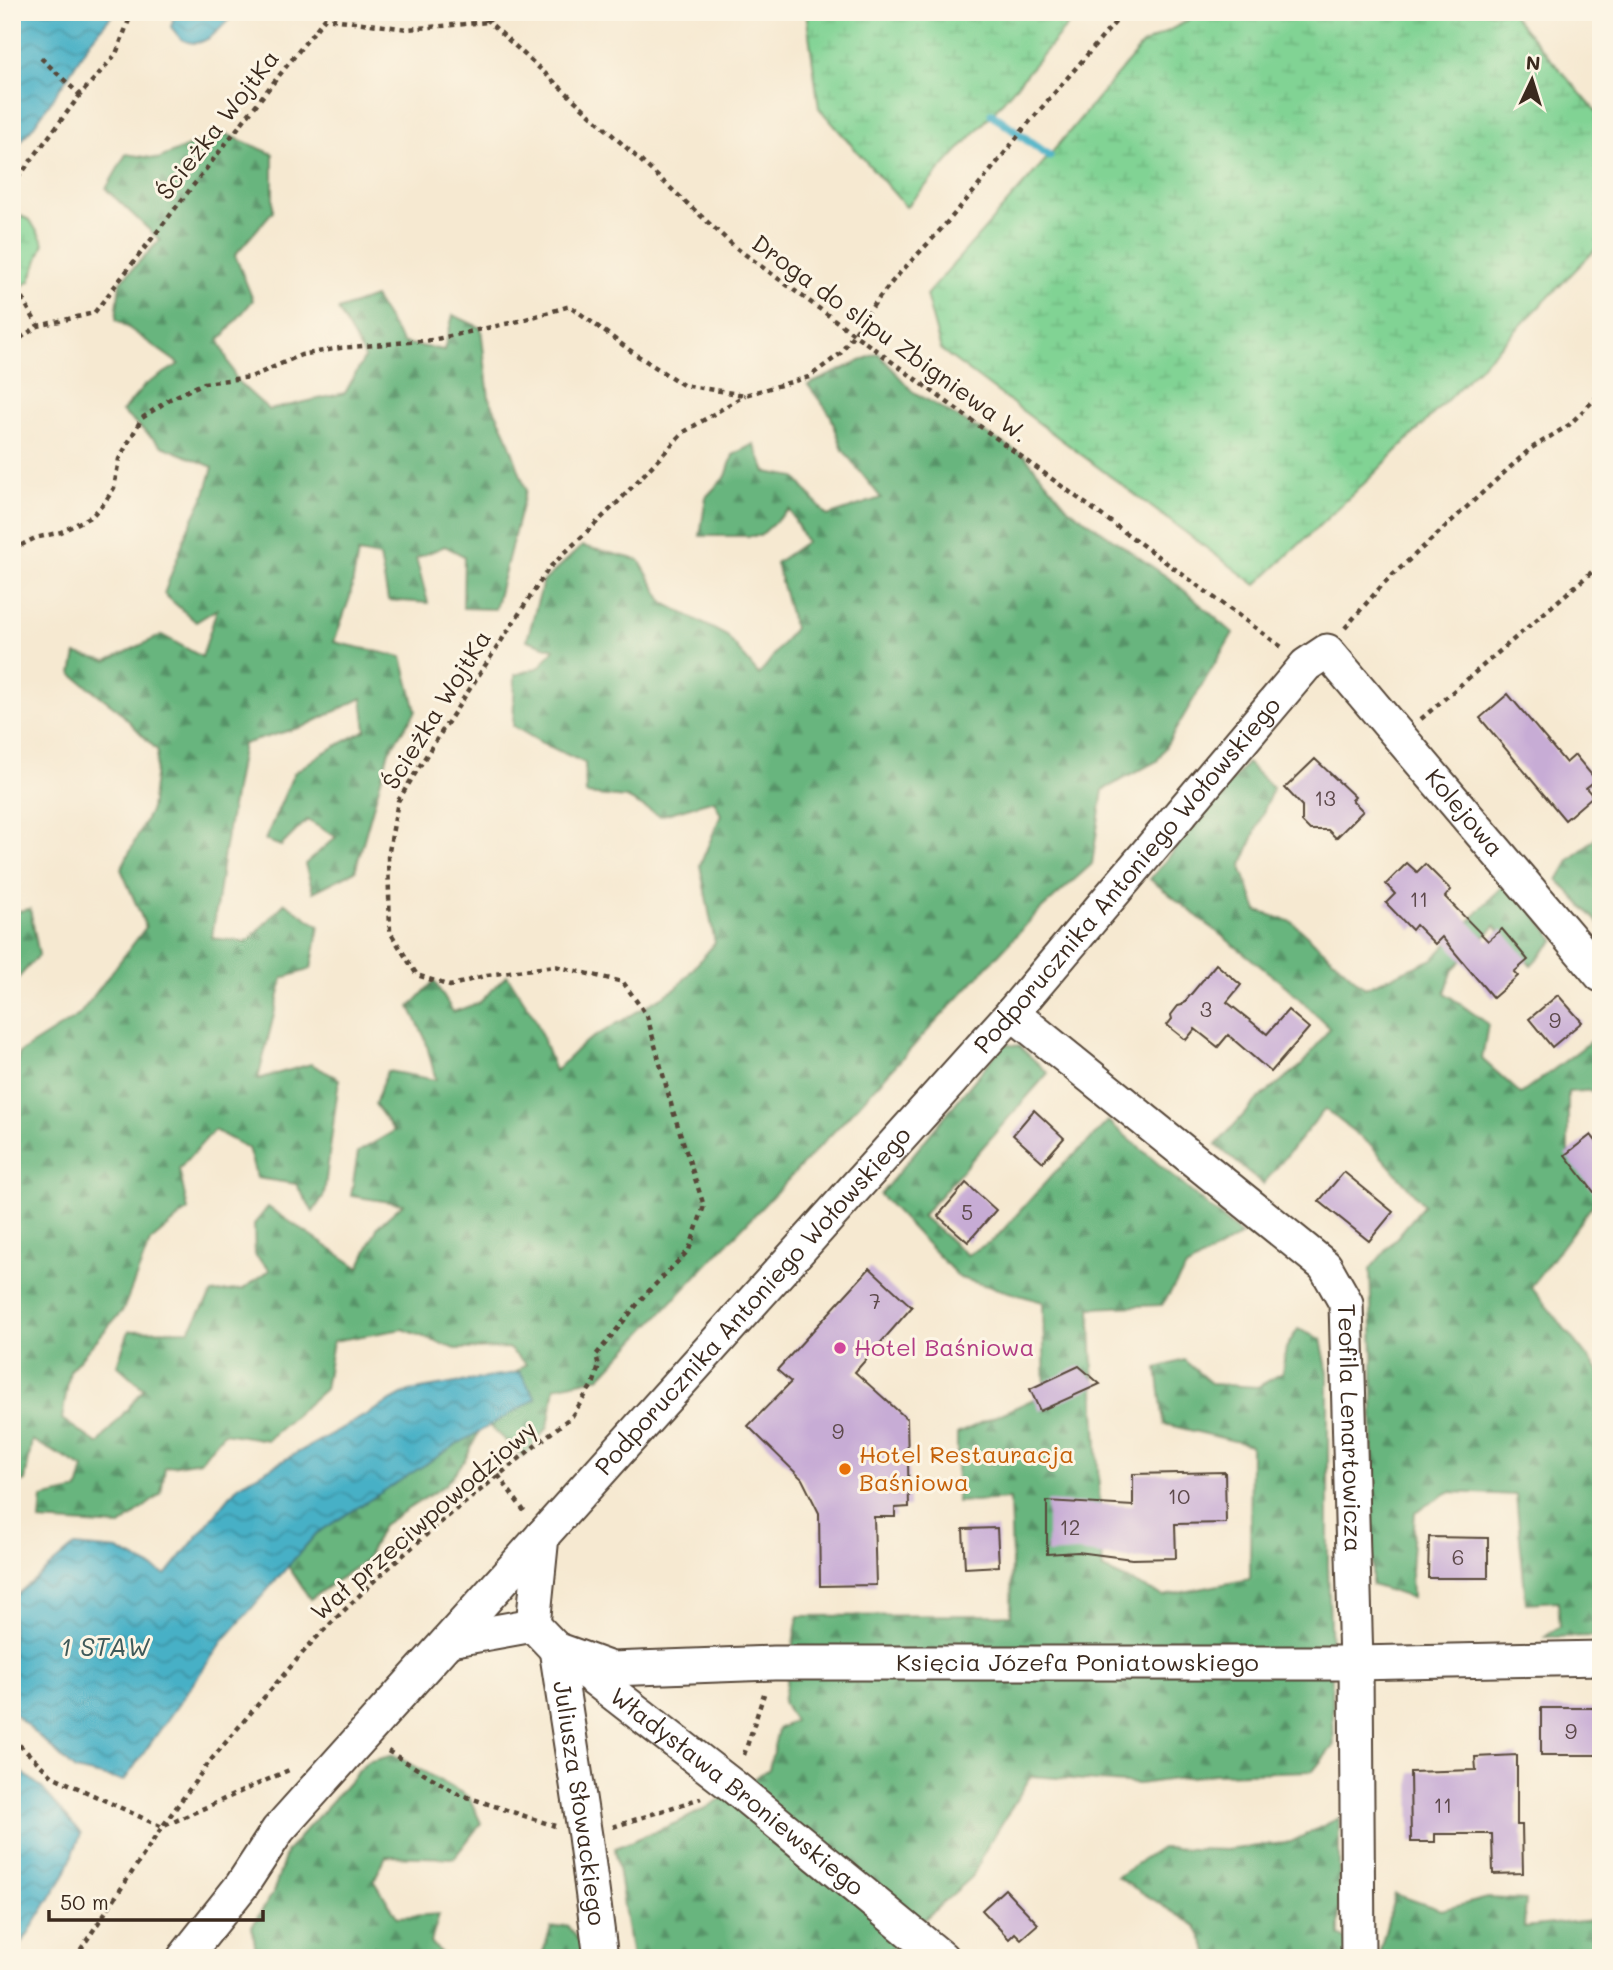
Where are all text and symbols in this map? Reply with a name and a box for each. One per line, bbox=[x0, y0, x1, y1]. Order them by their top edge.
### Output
street label: Ścieżka WojtKa bbox=[149, 43, 285, 205]
north arrow bbox=[1498, 46, 1568, 116]
text: N bbox=[1525, 50, 1541, 76]
street label: Droga do slipu Zbigniewa W. bbox=[746, 227, 1035, 449]
street label: Ścieżka WojtKa bbox=[374, 624, 497, 795]
street label: Podporucznika Antoniego Wołowskiego bbox=[966, 690, 1287, 1059]
street label: Kolejowa bbox=[1419, 762, 1511, 862]
house number: 13 bbox=[1314, 784, 1336, 811]
house number: 11 bbox=[1410, 885, 1428, 912]
house number: 3 bbox=[1200, 995, 1212, 1022]
house number: 9 bbox=[1549, 1006, 1561, 1033]
street label: Podporucznika Antoniego Wołowskiego bbox=[587, 1119, 917, 1481]
house number: 5 bbox=[961, 1198, 973, 1225]
house number: 7 bbox=[869, 1287, 881, 1314]
street label: Teofila Lenartowicza bbox=[1332, 1303, 1370, 1553]
place label: Hotel Baśniowa bbox=[854, 1331, 1034, 1362]
marker: Hotel Baśniowa bbox=[832, 1340, 848, 1356]
street label: Wał przeciwpowodziowy bbox=[304, 1413, 542, 1627]
house number: 9 bbox=[832, 1417, 844, 1444]
place label: Hotel Restauracja Baśniowa bbox=[859, 1438, 1074, 1497]
marker: Hotel Restauracja Baśniowa bbox=[837, 1461, 853, 1477]
house number: 10 bbox=[1168, 1482, 1190, 1509]
house number: 12 bbox=[1059, 1513, 1081, 1540]
house number: 6 bbox=[1452, 1543, 1464, 1570]
water label: 1 STAW bbox=[60, 1629, 151, 1663]
street label: Księcia Józefa Poniatowskiego bbox=[896, 1646, 1259, 1677]
street label: Juliusza Słowackiego bbox=[547, 1679, 614, 1927]
street label: Władysława Broniewskiego bbox=[604, 1680, 871, 1902]
house number: 9 bbox=[1565, 1717, 1577, 1744]
house number: 11 bbox=[1434, 1791, 1452, 1818]
scale bar bbox=[49, 1879, 262, 1923]
text: 50 m bbox=[60, 1888, 109, 1915]

